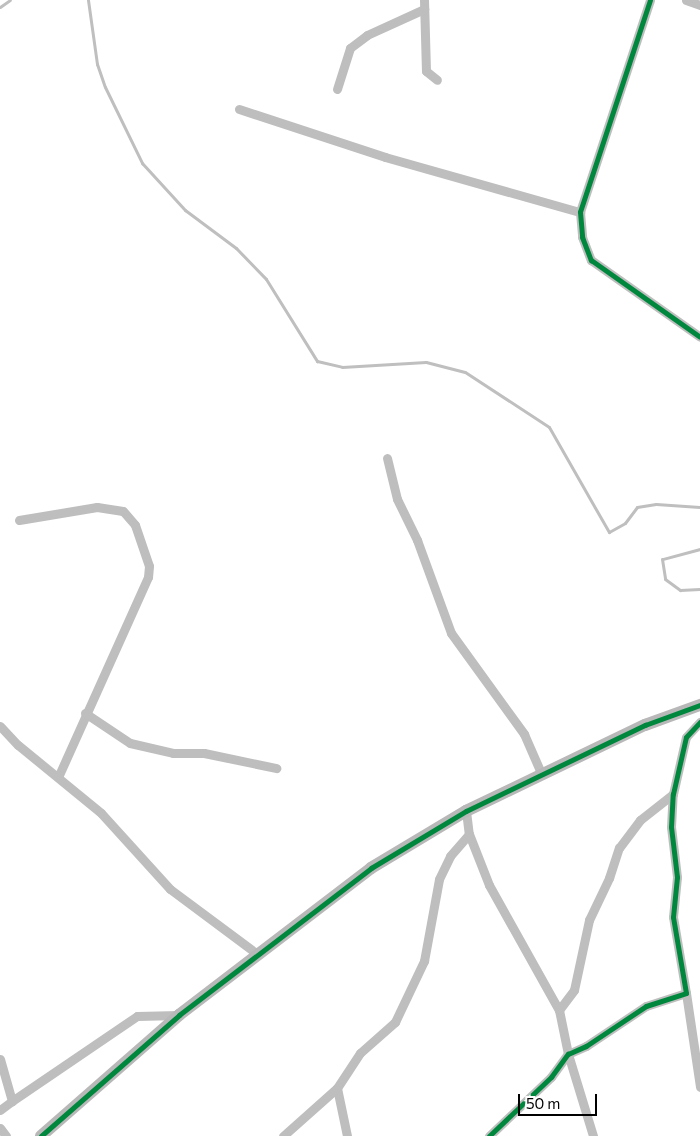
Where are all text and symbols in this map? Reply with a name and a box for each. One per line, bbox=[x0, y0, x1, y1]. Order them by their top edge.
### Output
scale bar bbox=[520, 1084, 599, 1116]
text: 50 m bbox=[526, 1094, 560, 1112]

